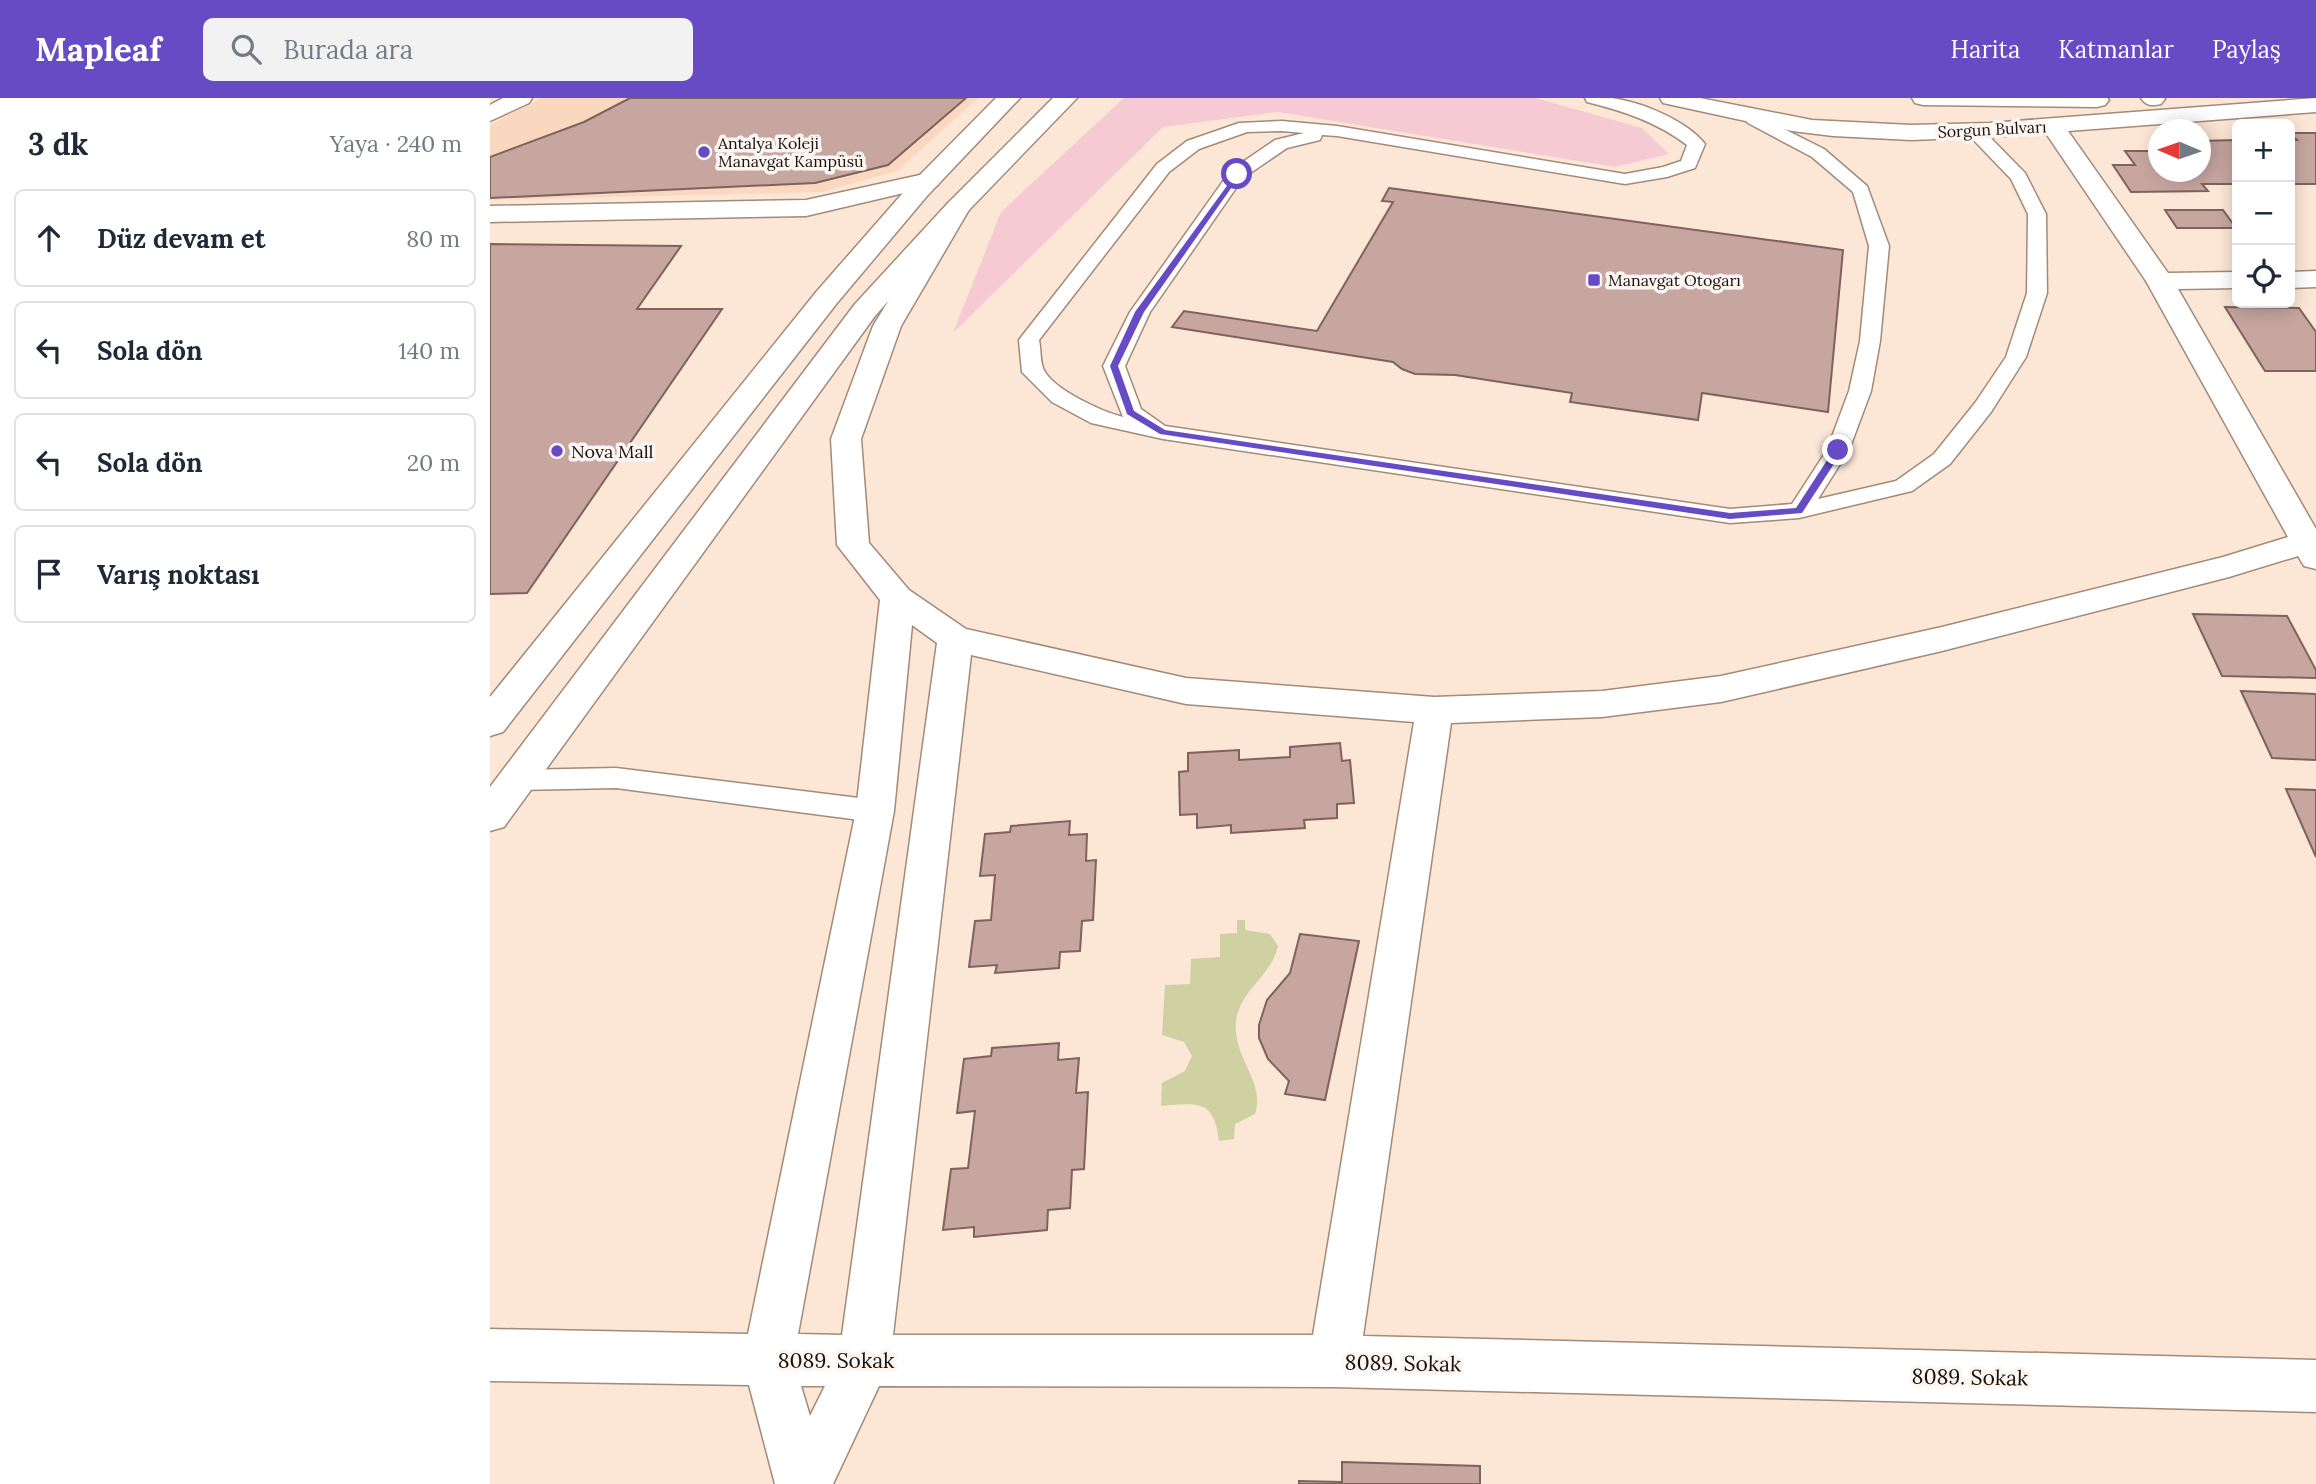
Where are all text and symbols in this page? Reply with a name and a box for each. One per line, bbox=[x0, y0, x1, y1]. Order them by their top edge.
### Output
search box bbox=[203, 18, 693, 81]
text: Mapleaf bbox=[35, 28, 161, 70]
icon: search bbox=[227, 30, 265, 68]
text: Burada ara bbox=[283, 33, 413, 66]
text: Harita bbox=[1951, 34, 2020, 65]
text: Katmanlar bbox=[2058, 34, 2174, 65]
text: Paylaş bbox=[2212, 34, 2281, 65]
street label: Sorgun Bulvarı bbox=[1937, 116, 2047, 142]
north arrow bbox=[2148, 119, 2211, 182]
map controls bbox=[2232, 119, 2295, 308]
button: + bbox=[2232, 119, 2295, 182]
text: 3 dk bbox=[28, 125, 88, 163]
text: Yaya · 240 m bbox=[330, 129, 462, 158]
place label: Antalya Koleji Manavgat Kampüsü bbox=[717, 133, 864, 171]
marker: Antalya Koleji Manavgat Kampüsü bbox=[696, 144, 712, 160]
route start bbox=[1221, 158, 1252, 189]
button: − bbox=[2232, 182, 2295, 245]
icon: ahead bbox=[30, 219, 68, 257]
text: Düz devam et bbox=[97, 222, 265, 255]
text: 80 m bbox=[406, 224, 460, 253]
button: locate bbox=[2232, 245, 2295, 308]
place label: Manavgat Otogarı bbox=[1608, 270, 1741, 290]
marker: Manavgat Otogarı bbox=[1586, 272, 1602, 288]
icon: left bbox=[30, 331, 68, 369]
text: Sola dön bbox=[97, 334, 203, 367]
text: 140 m bbox=[398, 336, 460, 365]
route end bbox=[1822, 434, 1853, 465]
place label: Nova Mall bbox=[571, 440, 654, 463]
icon: left bbox=[30, 443, 68, 481]
marker: Nova Mall bbox=[549, 443, 565, 459]
text: Sola dön bbox=[97, 446, 203, 479]
text: 20 m bbox=[407, 448, 460, 477]
icon: arrive bbox=[30, 555, 68, 593]
text: Varış noktası bbox=[97, 558, 259, 591]
street label: 8089. Sokak bbox=[778, 1347, 895, 1374]
street label: 8089. Sokak bbox=[1344, 1348, 1462, 1378]
street label: 8089. Sokak bbox=[1911, 1362, 2029, 1392]

